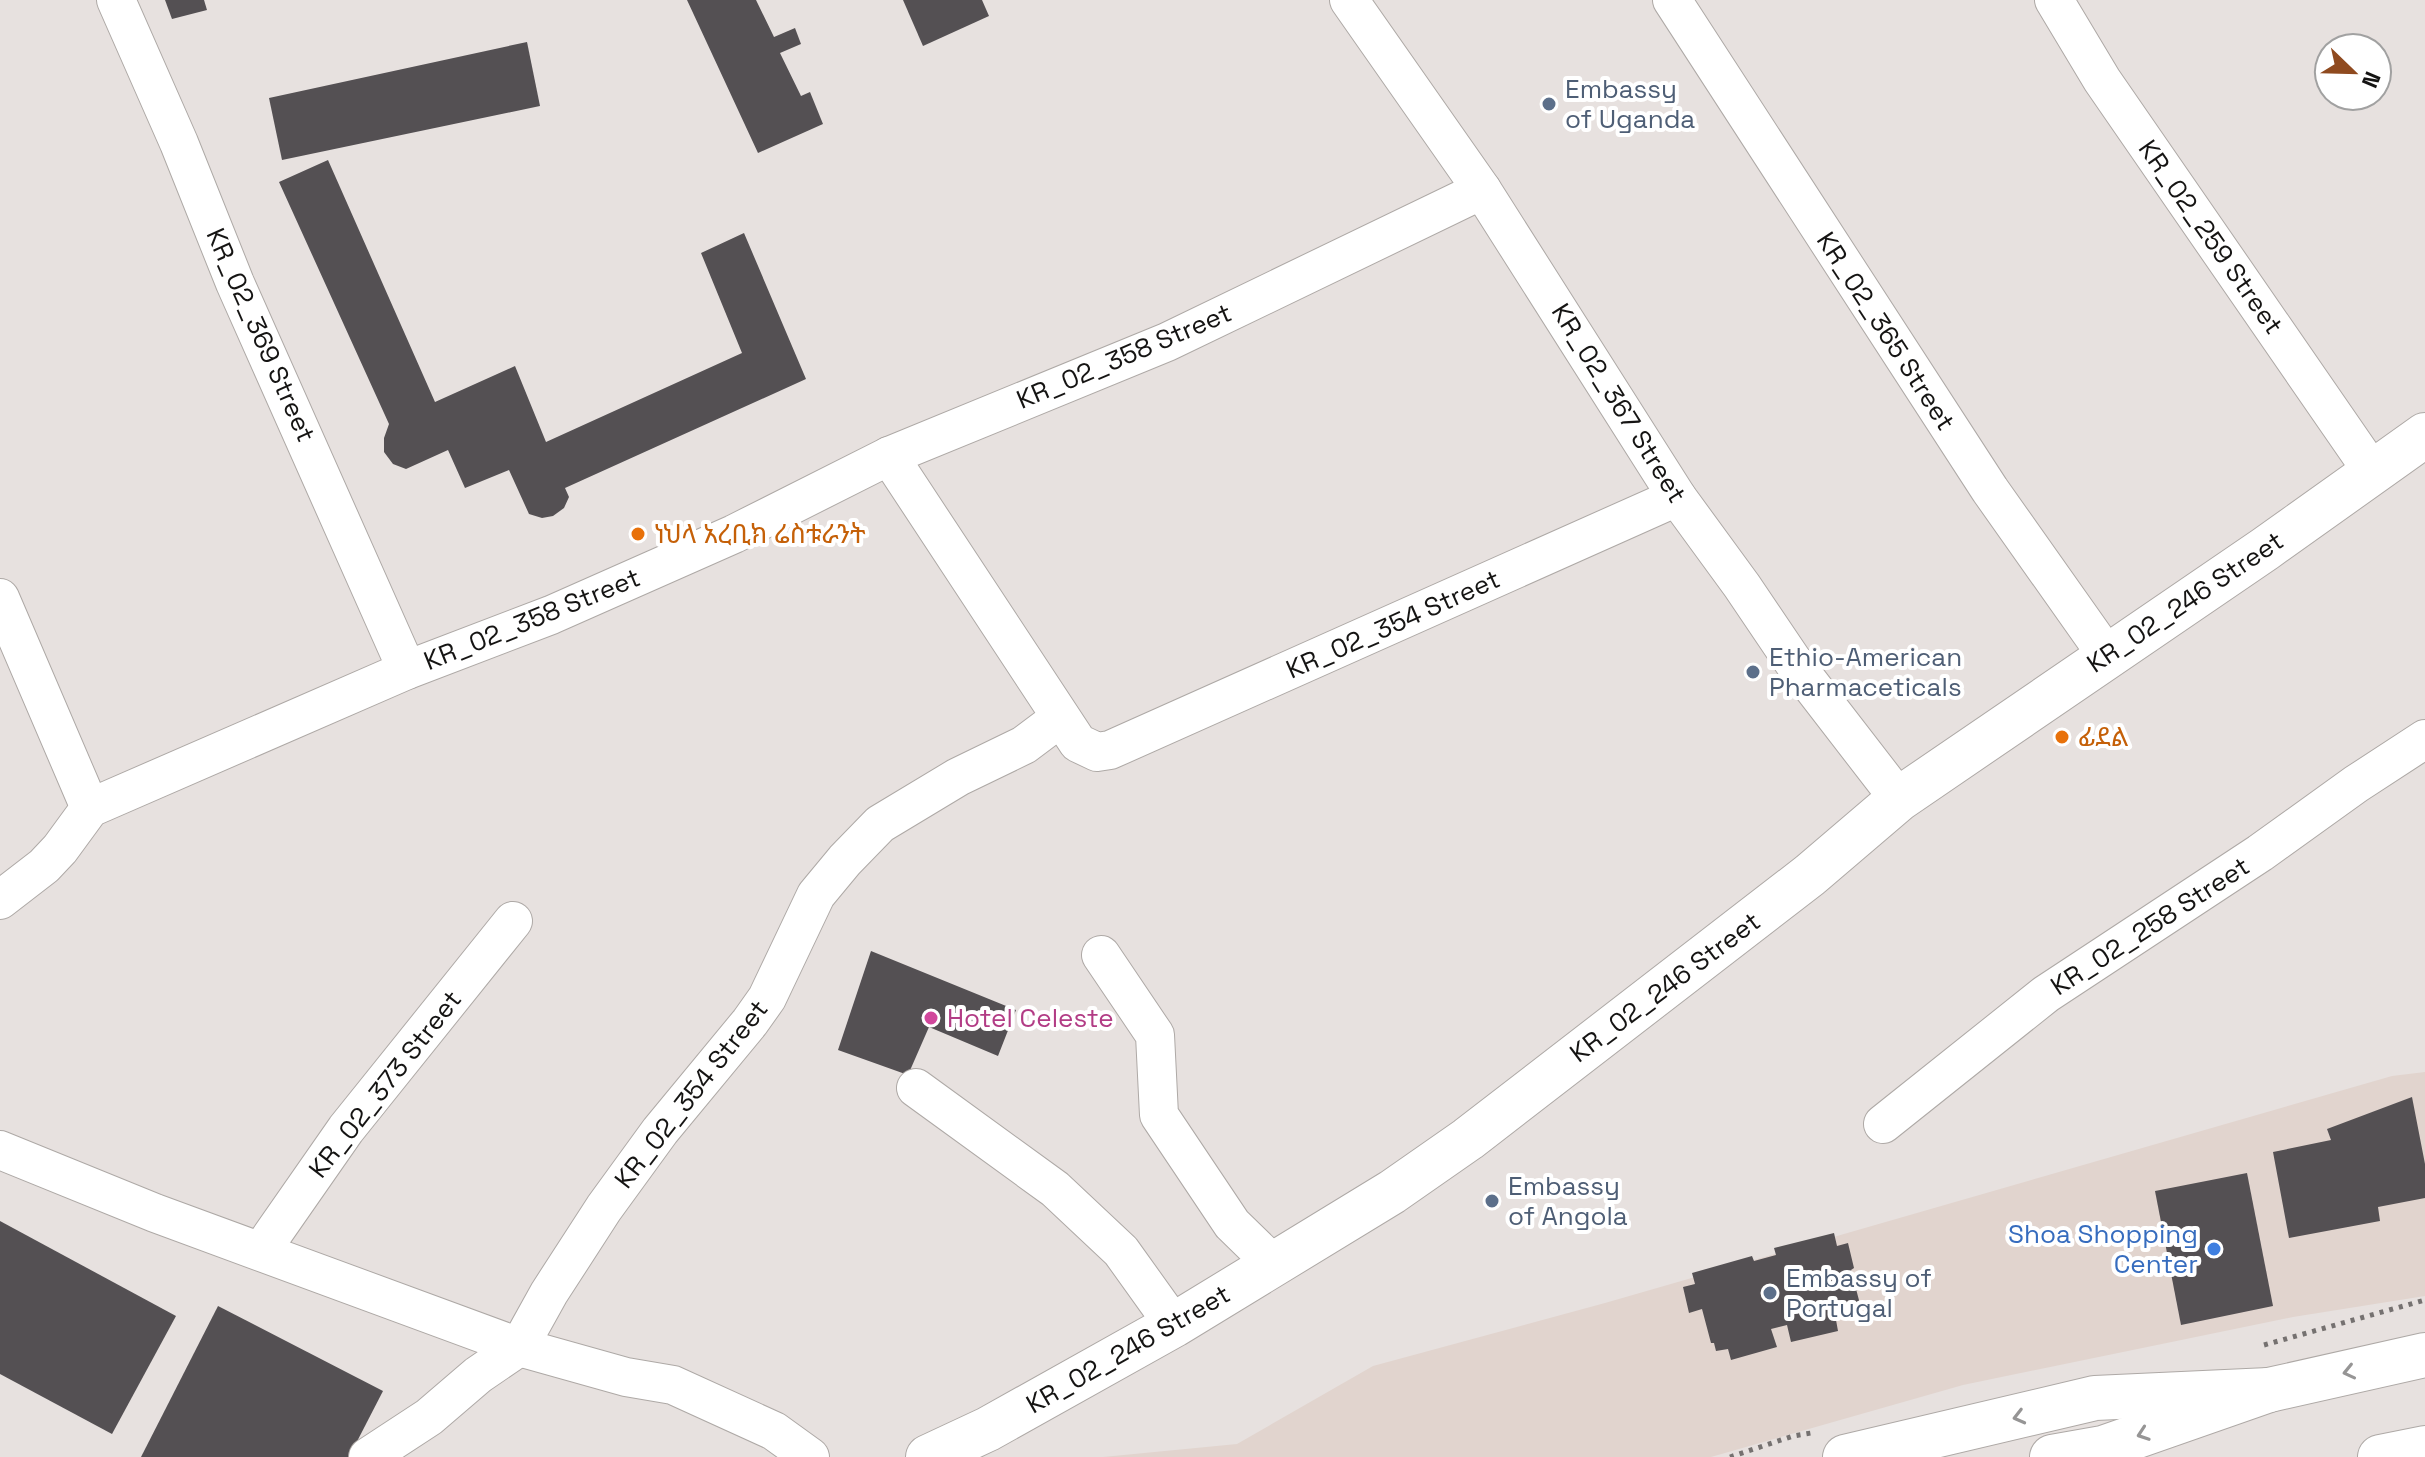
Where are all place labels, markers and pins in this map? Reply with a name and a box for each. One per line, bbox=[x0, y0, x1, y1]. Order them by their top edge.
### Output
place label: Embassy of Uganda bbox=[1565, 72, 1695, 136]
marker: Embassy of Uganda bbox=[1540, 95, 1558, 113]
place label: ነህላ አረቢክ ሬስቱራንት bbox=[654, 517, 866, 551]
marker: ነህላ አረቢክ ሬስቱራንት bbox=[629, 525, 647, 543]
place label: Ethio-American Pharmaceticals bbox=[1769, 640, 1962, 704]
marker: Ethio-American Pharmaceticals bbox=[1744, 663, 1762, 681]
place label: ፊደል bbox=[2078, 720, 2128, 754]
marker: ፊደል bbox=[2053, 728, 2071, 746]
place label: Hotel Celeste bbox=[947, 1001, 1114, 1035]
marker: Hotel Celeste bbox=[922, 1009, 940, 1027]
place label: Embassy of Angola bbox=[1508, 1169, 1628, 1233]
marker: Embassy of Angola bbox=[1483, 1192, 1501, 1210]
place label: Shoa Shopping Center bbox=[2008, 1217, 2198, 1281]
marker: Shoa Shopping Center bbox=[2205, 1240, 2223, 1258]
place label: Embassy of Portugal bbox=[1786, 1261, 1932, 1325]
marker: Embassy of Portugal bbox=[1761, 1284, 1779, 1302]

